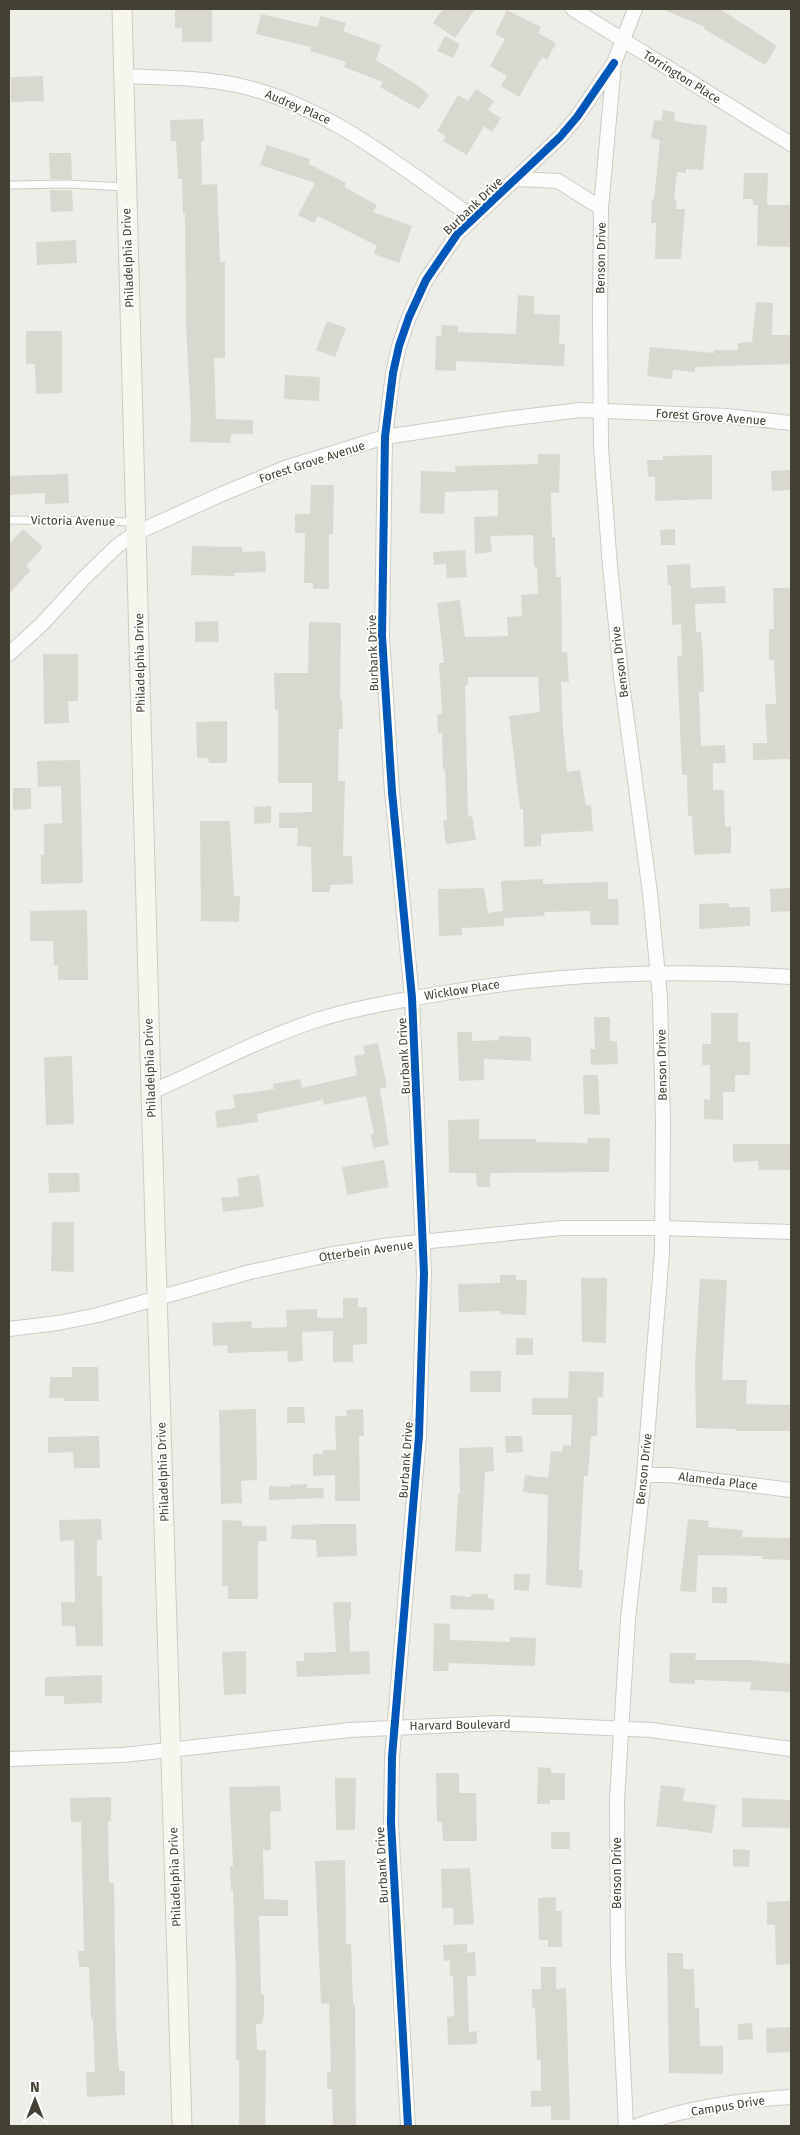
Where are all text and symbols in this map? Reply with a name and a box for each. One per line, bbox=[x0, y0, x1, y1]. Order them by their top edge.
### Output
street label: Torrington Place bbox=[641, 48, 723, 106]
street label: Audrey Place bbox=[263, 87, 333, 127]
street label: Burbank Drive bbox=[440, 174, 506, 238]
street label: Philadelphia Drive bbox=[119, 208, 137, 308]
street label: Benson Drive bbox=[593, 222, 609, 294]
street label: Forest Grove Avenue bbox=[655, 406, 767, 428]
street label: Forest Grove Avenue bbox=[257, 438, 367, 486]
street label: Victoria Avenue bbox=[31, 513, 115, 529]
street label: Philadelphia Drive bbox=[132, 613, 148, 713]
street label: Burbank Drive bbox=[365, 614, 381, 692]
street label: Benson Drive bbox=[609, 625, 631, 699]
street label: Wicklow Place bbox=[423, 977, 501, 1003]
street label: Burbank Drive bbox=[395, 1017, 413, 1095]
street label: Philadelphia Drive bbox=[141, 1018, 159, 1118]
street label: Benson Drive bbox=[654, 1029, 670, 1101]
street label: Otterbein Avenue bbox=[318, 1237, 414, 1265]
street label: Burbank Drive bbox=[396, 1421, 416, 1499]
street label: Philadelphia Drive bbox=[154, 1422, 172, 1522]
street label: Benson Drive bbox=[633, 1433, 655, 1505]
street label: Alameda Place bbox=[678, 1469, 758, 1493]
street label: Harvard Boulevard bbox=[409, 1717, 511, 1733]
street label: Burbank Drive bbox=[373, 1826, 391, 1904]
street label: Philadelphia Drive bbox=[166, 1827, 184, 1927]
street label: Benson Drive bbox=[610, 1837, 624, 1909]
north arrow bbox=[10, 2075, 60, 2125]
text: N bbox=[30, 2079, 40, 2096]
street label: Campus Drive bbox=[690, 2093, 766, 2119]

